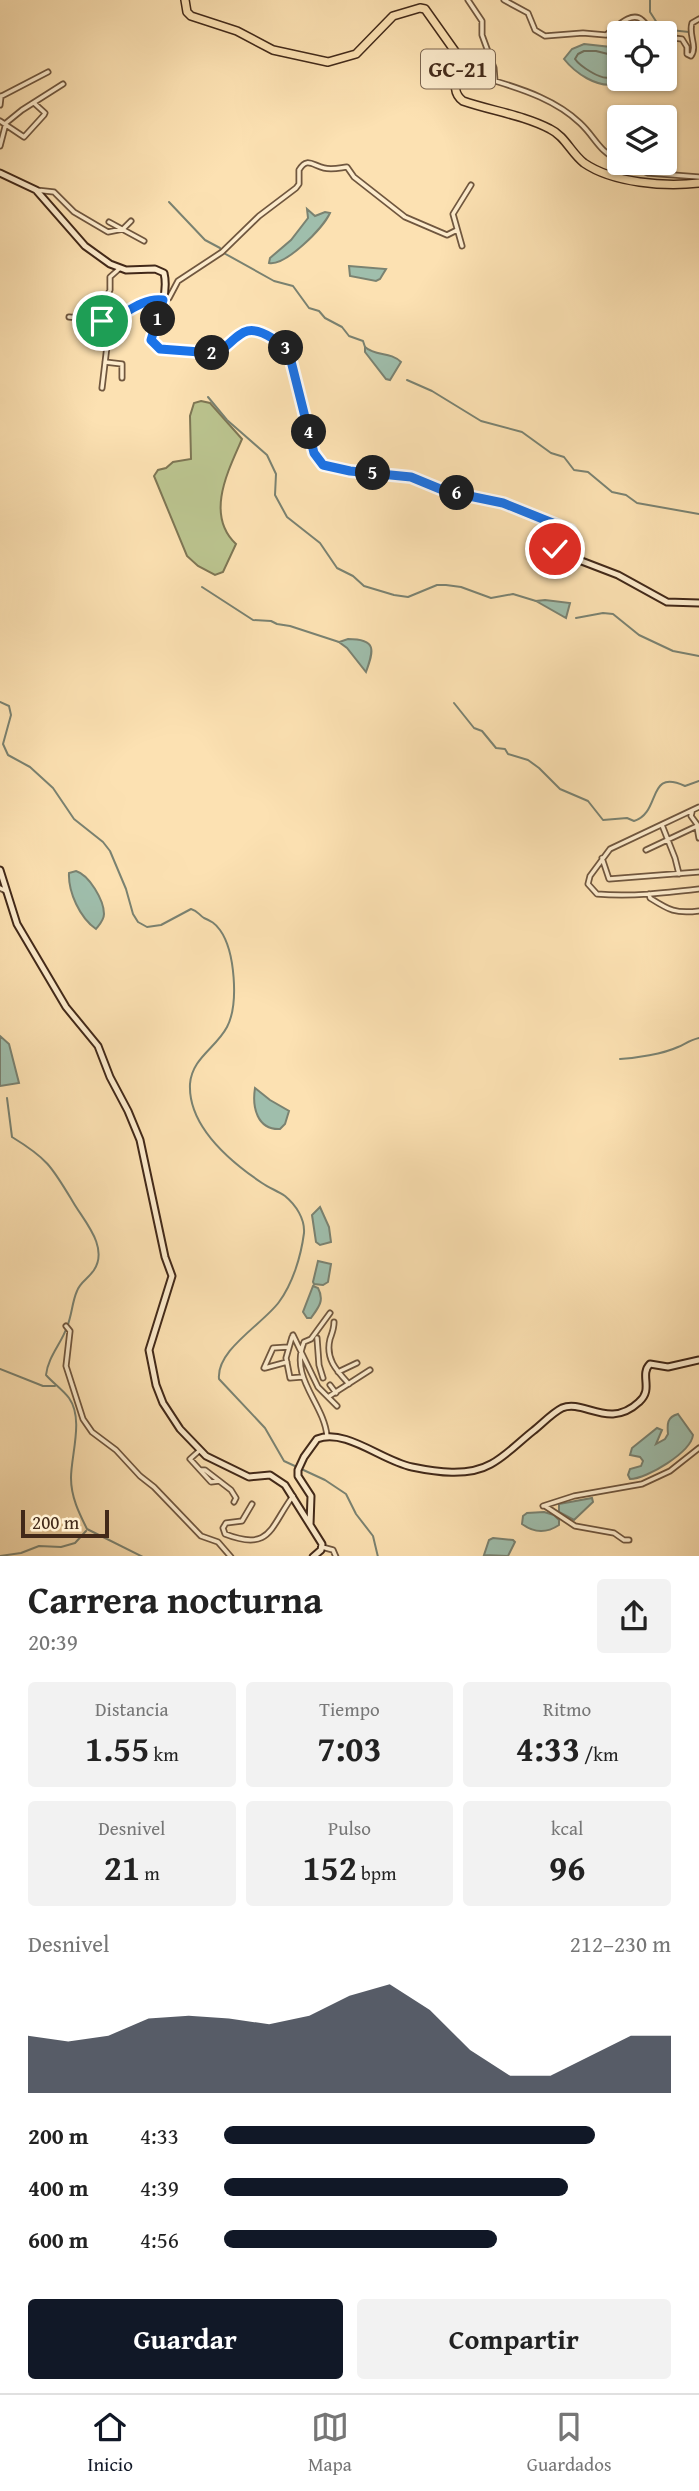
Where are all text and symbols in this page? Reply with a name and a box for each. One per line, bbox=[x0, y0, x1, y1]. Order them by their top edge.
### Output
map controls bbox=[607, 21, 677, 175]
button: locate bbox=[607, 21, 677, 91]
road number: GC-21 bbox=[421, 50, 495, 88]
button: layers bbox=[607, 105, 677, 175]
pin bbox=[72, 291, 132, 351]
icon: arrive bbox=[83, 302, 121, 340]
pin: 1 bbox=[140, 302, 176, 336]
text: 1 bbox=[153, 304, 162, 332]
pin: 3 bbox=[268, 330, 304, 366]
text: 3 bbox=[281, 333, 290, 361]
pin: 2 bbox=[194, 336, 230, 370]
text: 2 bbox=[207, 338, 216, 366]
pin: 4 bbox=[292, 414, 326, 450]
text: 4 bbox=[304, 417, 313, 445]
pin: 5 bbox=[356, 456, 390, 490]
text: 5 bbox=[368, 458, 377, 486]
pin: 6 bbox=[440, 476, 475, 510]
text: 6 bbox=[452, 478, 461, 506]
pin bbox=[525, 519, 585, 579]
icon: check bbox=[536, 530, 574, 568]
scale bar bbox=[21, 1507, 108, 1539]
text: 200 m bbox=[32, 1508, 79, 1536]
text: Carrera nocturna bbox=[28, 1571, 323, 1627]
button: share bbox=[597, 1579, 671, 1653]
text: 20:39 bbox=[28, 1625, 78, 1658]
text: Distancia bbox=[95, 1695, 169, 1723]
text: Tiempo bbox=[319, 1695, 380, 1723]
text: Ritmo bbox=[543, 1695, 591, 1723]
text: 1.55 bbox=[85, 1723, 149, 1774]
text: 7:03 bbox=[317, 1723, 382, 1774]
text: 4:33 bbox=[516, 1723, 580, 1774]
text: km bbox=[149, 1740, 179, 1768]
text: /km bbox=[580, 1740, 618, 1768]
text: Desnivel bbox=[98, 1814, 165, 1842]
text: Pulso bbox=[328, 1814, 371, 1842]
text: kcal bbox=[551, 1814, 583, 1842]
text: 21 bbox=[104, 1842, 140, 1893]
text: 152 bbox=[302, 1842, 357, 1893]
text: 96 bbox=[549, 1842, 585, 1893]
text: m bbox=[140, 1859, 160, 1887]
text: bpm bbox=[357, 1859, 397, 1887]
text: Desnivel bbox=[28, 1927, 109, 1960]
text: 212–230 m bbox=[570, 1927, 671, 1960]
text: 200 m bbox=[28, 2119, 89, 2152]
text: 4:33 bbox=[140, 2119, 179, 2152]
text: 400 m bbox=[28, 2171, 89, 2204]
text: 4:39 bbox=[140, 2171, 179, 2204]
text: 600 m bbox=[28, 2223, 89, 2256]
text: 4:56 bbox=[140, 2223, 179, 2256]
button: Guardar bbox=[28, 2299, 343, 2379]
button: Compartir bbox=[357, 2299, 671, 2379]
tab: Inicio bbox=[88, 2408, 133, 2478]
tab: Mapa bbox=[308, 2408, 352, 2478]
tab: Guardados bbox=[527, 2408, 611, 2478]

